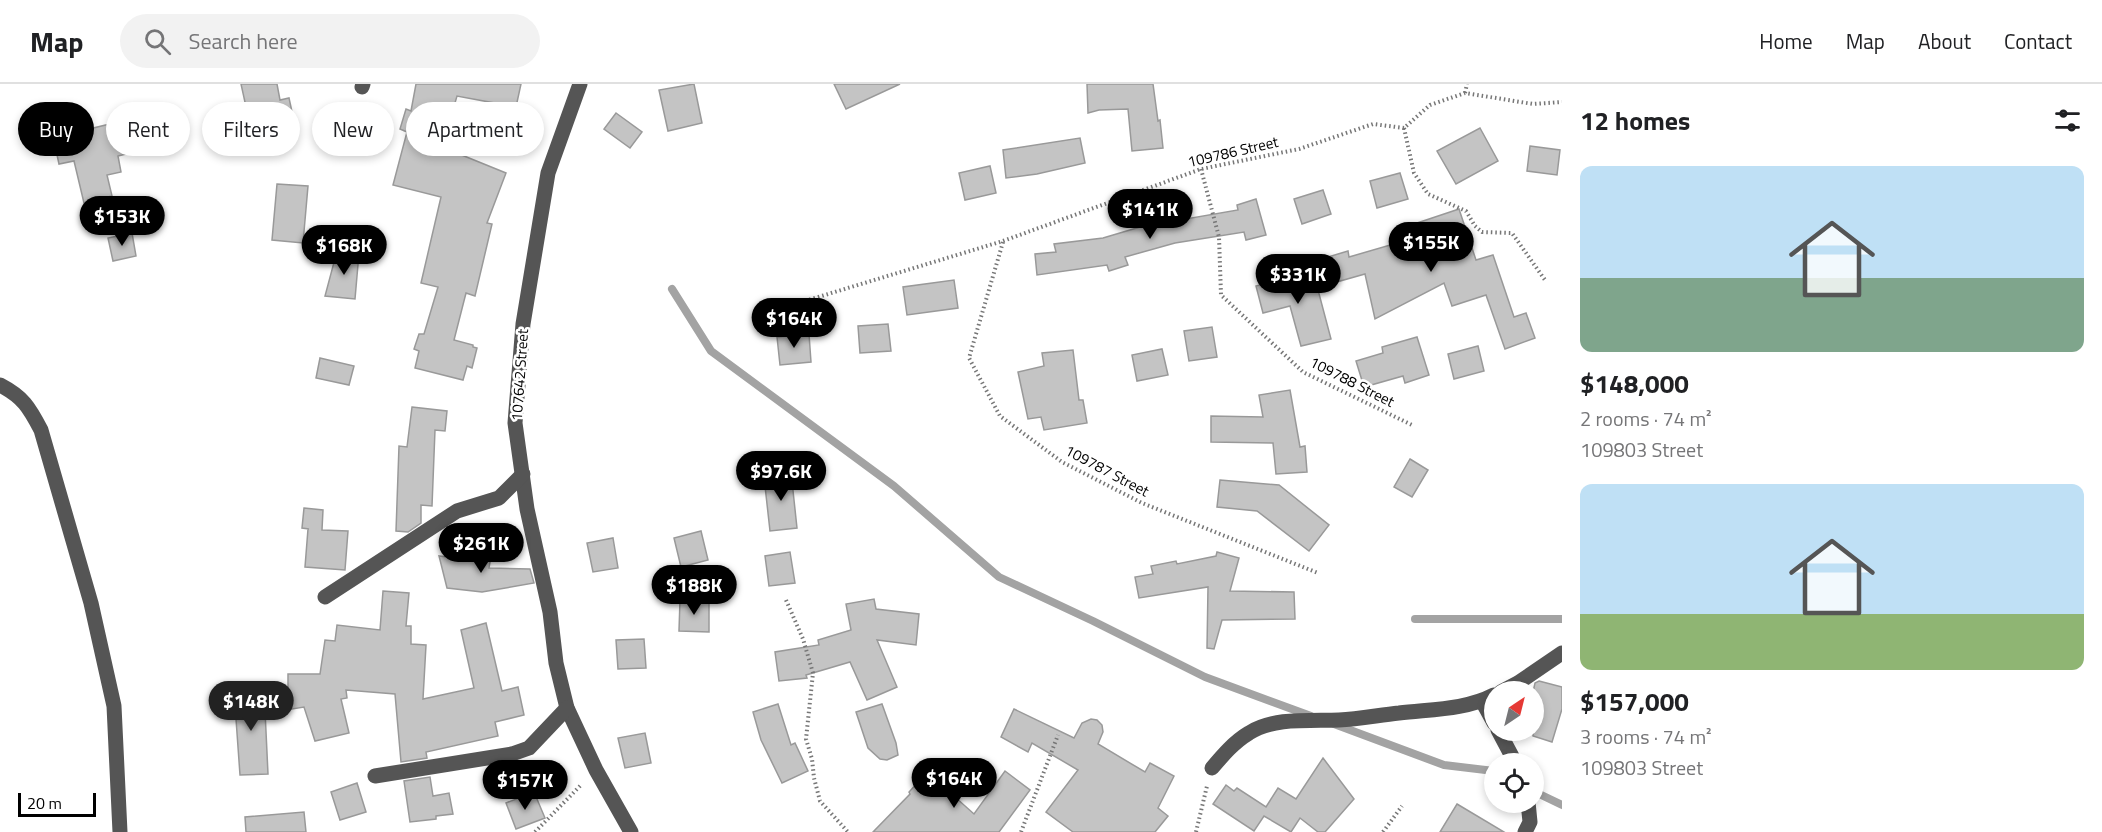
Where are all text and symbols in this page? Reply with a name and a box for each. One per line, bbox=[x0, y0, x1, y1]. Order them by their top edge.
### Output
search box bbox=[120, 14, 540, 68]
text: Map bbox=[30, 20, 84, 63]
text: Search here bbox=[189, 24, 298, 58]
icon: search bbox=[141, 25, 174, 58]
text: Home bbox=[1759, 25, 1813, 57]
text: Map bbox=[1846, 25, 1885, 57]
text: About bbox=[1918, 25, 1971, 57]
text: Contact bbox=[2004, 25, 2072, 57]
text: 12 homes bbox=[1580, 101, 1690, 140]
chip: Buy bbox=[18, 102, 94, 156]
chip: Rent bbox=[106, 102, 190, 156]
chip: Filters bbox=[202, 102, 300, 156]
chip: New bbox=[312, 102, 394, 156]
chip: Apartment bbox=[406, 102, 544, 156]
icon: filters bbox=[2051, 104, 2084, 137]
street label: 109786 Street bbox=[1185, 130, 1281, 173]
pin: $141K bbox=[1108, 189, 1192, 240]
text: $141K bbox=[1122, 193, 1178, 224]
pin: $153K bbox=[80, 196, 164, 247]
text: $153K bbox=[94, 200, 150, 231]
icon: home bbox=[1778, 205, 1886, 313]
pin: $155K bbox=[1389, 222, 1473, 273]
pin: $168K bbox=[302, 225, 386, 276]
text: $155K bbox=[1403, 226, 1459, 257]
text: $168K bbox=[316, 229, 372, 260]
pin: $331K bbox=[1256, 254, 1340, 305]
text: $331K bbox=[1270, 258, 1326, 289]
pin: $164K bbox=[752, 298, 836, 349]
text: $164K bbox=[766, 302, 822, 333]
street label: 107642 Street bbox=[505, 327, 534, 422]
street label: 109788 Street bbox=[1306, 350, 1399, 413]
text: $148,000 bbox=[1580, 364, 1689, 403]
text: 2 rooms · 74 m² bbox=[1580, 403, 1712, 434]
text: 109803 Street bbox=[1580, 434, 1703, 465]
street label: 109787 Street bbox=[1061, 439, 1154, 503]
pin: $97.6K bbox=[732, 451, 830, 502]
text: $97.6K bbox=[750, 455, 812, 486]
pin: $261K bbox=[439, 523, 523, 574]
icon: home bbox=[1778, 523, 1886, 631]
text: $261K bbox=[453, 527, 509, 558]
pin: $188K bbox=[652, 565, 736, 616]
text: $188K bbox=[666, 569, 722, 600]
pin: $148K bbox=[209, 681, 293, 732]
north arrow bbox=[1484, 681, 1544, 741]
map controls bbox=[1484, 681, 1544, 813]
text: $157,000 bbox=[1580, 682, 1689, 721]
text: $148K bbox=[223, 685, 279, 716]
text: 3 rooms · 74 m² bbox=[1580, 721, 1712, 752]
text: 109803 Street bbox=[1580, 752, 1703, 783]
button: locate bbox=[1484, 753, 1544, 813]
pin: $164K bbox=[912, 758, 996, 809]
pin: $157K bbox=[483, 760, 567, 811]
text: $164K bbox=[926, 762, 982, 793]
text: $157K bbox=[497, 764, 553, 795]
scale bar bbox=[18, 790, 96, 818]
text: 20 m bbox=[27, 791, 62, 815]

